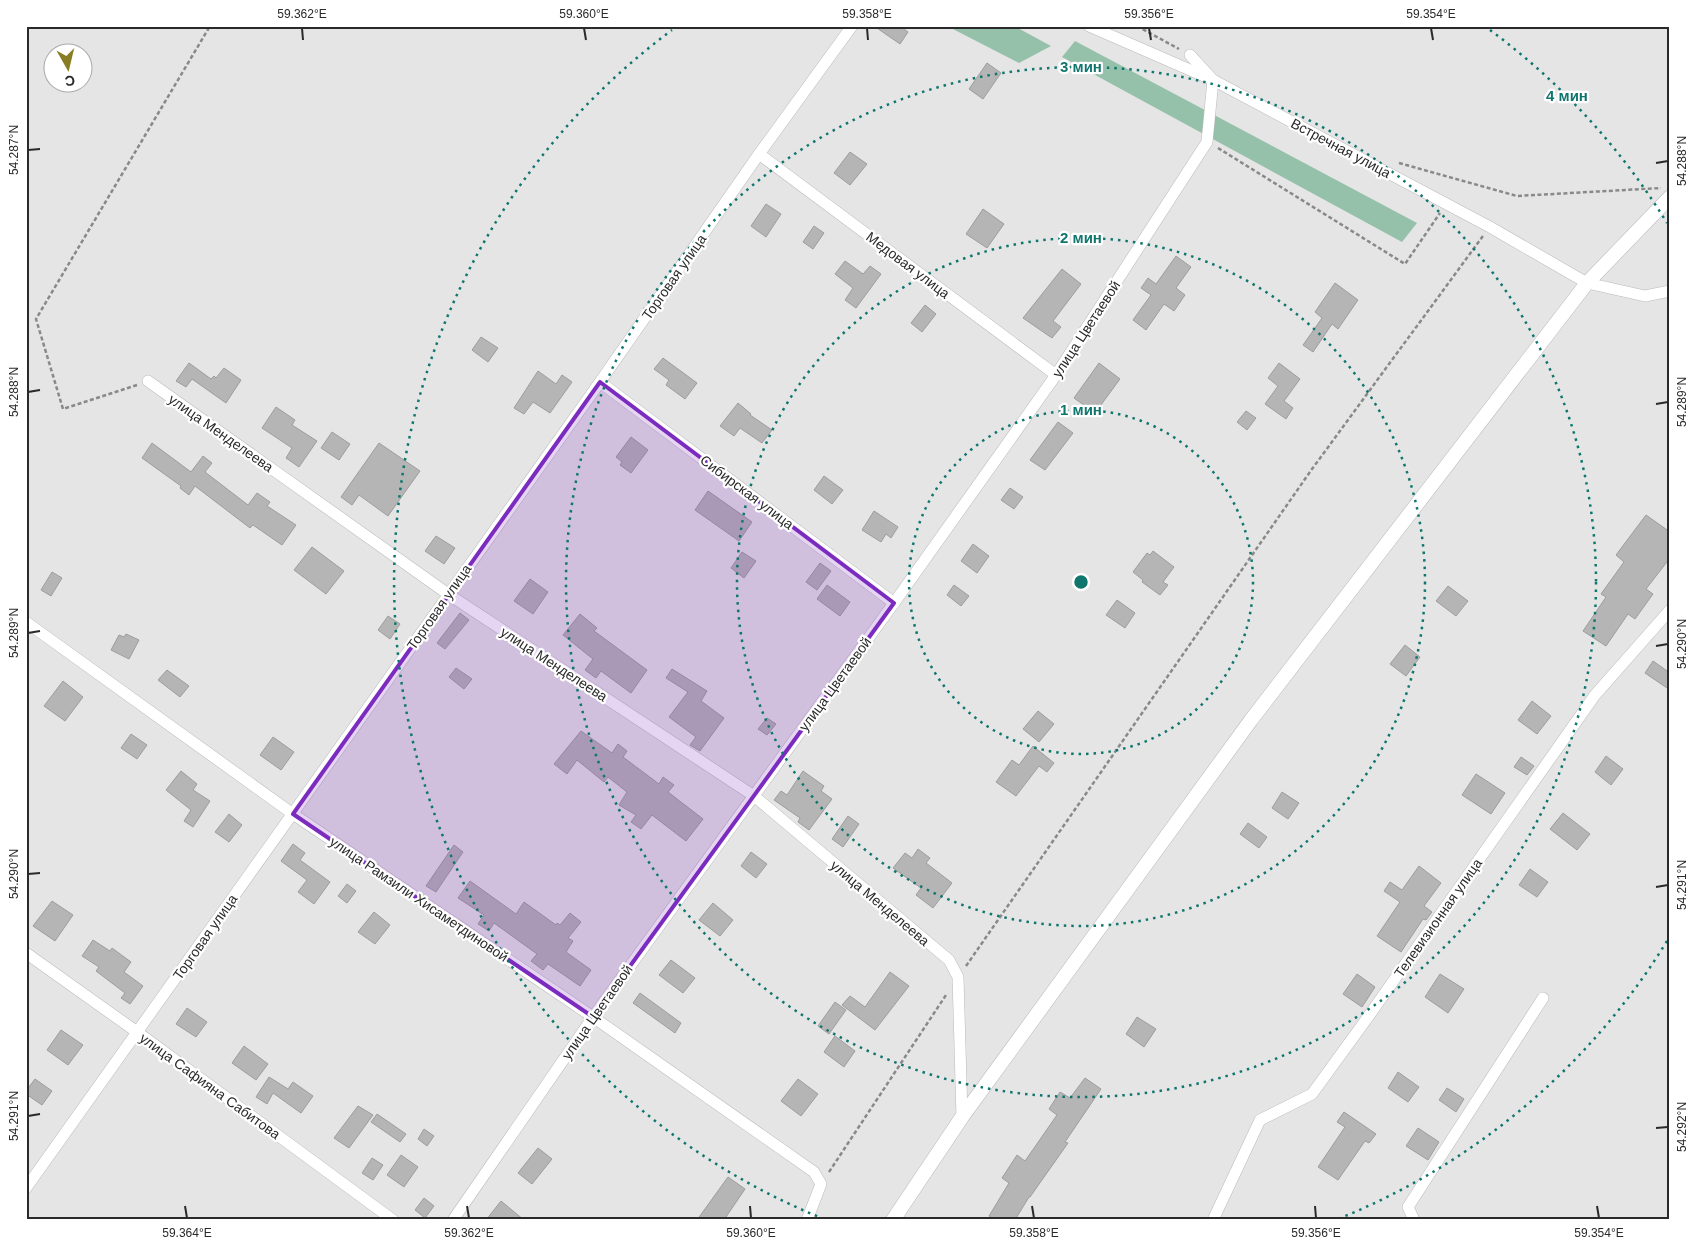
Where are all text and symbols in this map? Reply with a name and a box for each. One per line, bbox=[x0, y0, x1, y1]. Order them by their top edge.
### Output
text: 59.362°E bbox=[277, 7, 327, 21]
text: 59.360°E bbox=[559, 7, 609, 21]
text: 59.358°E bbox=[842, 7, 892, 21]
text: 59.356°E bbox=[1124, 7, 1174, 21]
text: 59.354°E bbox=[1406, 7, 1456, 21]
north arrow bbox=[42, 42, 92, 92]
text: 3 мин bbox=[1060, 58, 1102, 75]
text: С bbox=[64, 72, 76, 90]
text: 4 мин bbox=[1546, 87, 1588, 104]
street label: Встречная улица bbox=[1288, 115, 1394, 181]
text: 54.287°N bbox=[7, 125, 21, 175]
text: 54.288°N bbox=[1675, 136, 1689, 186]
street label: Медовая улица bbox=[863, 228, 953, 302]
text: 2 мин bbox=[1060, 229, 1102, 246]
street label: Торговая улица bbox=[639, 231, 710, 323]
street label: улица Цветаевой bbox=[1049, 278, 1123, 380]
text: 54.288°N bbox=[7, 367, 21, 417]
text: 54.289°N bbox=[1675, 377, 1689, 427]
street label: улица Менделеева bbox=[166, 391, 277, 475]
text: 1 мин bbox=[1060, 401, 1102, 418]
street label: Сибирская улица bbox=[697, 452, 797, 532]
street label: Торговая улица bbox=[404, 561, 475, 653]
centre of rings bbox=[1072, 573, 1090, 591]
text: 54.289°N bbox=[7, 608, 21, 658]
text: 54.290°N bbox=[1675, 619, 1689, 669]
street label: улица Менделеева bbox=[498, 624, 611, 705]
street label: улица Цветаевой bbox=[796, 634, 874, 734]
street label: улица Рамзили Хисаметдиновой bbox=[327, 833, 511, 965]
text: 54.290°N bbox=[7, 849, 21, 899]
street label: Телевизионная улица bbox=[1391, 855, 1485, 981]
street label: улица Менделеева bbox=[827, 857, 933, 949]
text: 54.291°N bbox=[1675, 860, 1689, 910]
street label: Торговая улица bbox=[170, 891, 241, 983]
street label: улица Цветаевой bbox=[558, 962, 636, 1062]
street label: улица Сафияна Сабитова bbox=[137, 1030, 284, 1142]
text: 54.291°N bbox=[7, 1091, 21, 1141]
text: 54.292°N bbox=[1675, 1102, 1689, 1152]
text: 59.364°E bbox=[162, 1226, 212, 1240]
text: 59.362°E bbox=[444, 1226, 494, 1240]
text: 59.360°E bbox=[726, 1226, 776, 1240]
text: 59.358°E bbox=[1009, 1226, 1059, 1240]
text: 59.356°E bbox=[1291, 1226, 1341, 1240]
text: 59.354°E bbox=[1574, 1226, 1624, 1240]

